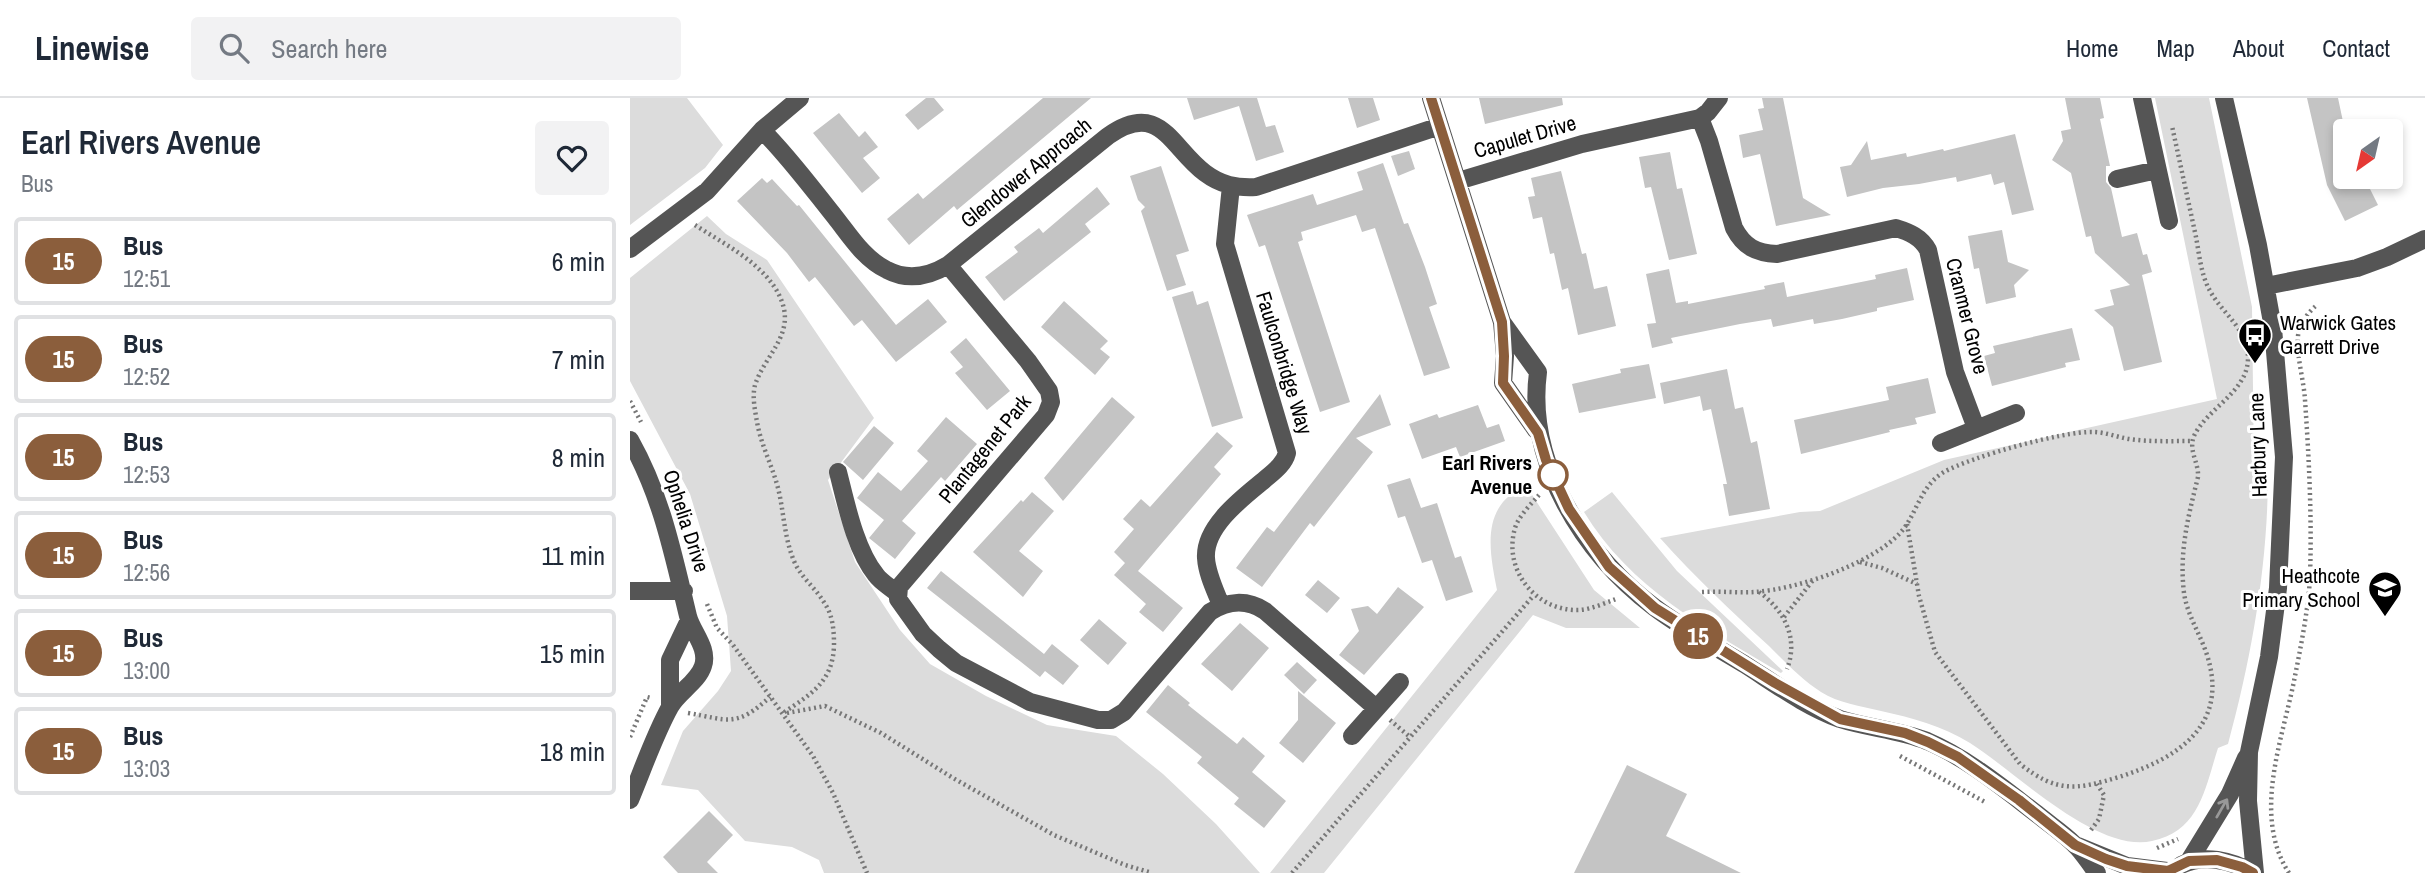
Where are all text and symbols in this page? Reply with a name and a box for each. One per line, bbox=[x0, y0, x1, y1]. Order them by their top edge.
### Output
search box bbox=[191, 17, 681, 80]
text: Linewise bbox=[35, 26, 149, 70]
icon: search bbox=[215, 29, 253, 67]
text: Search here bbox=[271, 31, 387, 66]
text: Home bbox=[2066, 32, 2118, 64]
text: Map bbox=[2156, 32, 2195, 64]
text: About bbox=[2233, 32, 2284, 64]
text: Contact bbox=[2322, 32, 2390, 64]
street label: Capulet Drive bbox=[1470, 108, 1579, 165]
street label: Glendower Approach bbox=[954, 111, 1097, 234]
north arrow bbox=[2333, 119, 2403, 189]
map controls bbox=[2333, 119, 2403, 189]
text: Earl Rivers Avenue bbox=[21, 120, 261, 164]
button: heart bbox=[535, 121, 609, 195]
text: Bus bbox=[21, 168, 54, 199]
text: Bus bbox=[123, 228, 163, 263]
text: 6 min bbox=[552, 244, 605, 279]
text: 15 bbox=[53, 245, 74, 277]
street label: Cranmer Grove bbox=[1939, 255, 1996, 377]
text: 12:51 bbox=[123, 263, 170, 294]
street label: Faulconbridge Way bbox=[1249, 288, 1320, 438]
place label: Warwick Gates Garrett Drive bbox=[2280, 308, 2396, 361]
bus stop icon: Warwick Gates Garrett Drive bbox=[2236, 316, 2274, 365]
text: Bus bbox=[123, 326, 163, 361]
text: 7 min bbox=[552, 342, 605, 377]
text: 15 bbox=[53, 343, 74, 375]
text: 12:52 bbox=[123, 361, 170, 392]
street label: Plantagenet Park bbox=[932, 388, 1038, 509]
street label: Harbury Lane bbox=[2241, 392, 2274, 498]
text: Bus bbox=[123, 424, 163, 459]
text: 8 min bbox=[552, 440, 605, 475]
text: 15 bbox=[53, 441, 74, 473]
place label: Earl Rivers Avenue bbox=[1442, 448, 1532, 501]
text: 12:53 bbox=[123, 459, 170, 490]
marker: Earl Rivers Avenue bbox=[1538, 460, 1568, 490]
street label: Ophelia Drive bbox=[656, 466, 717, 576]
text: Bus bbox=[123, 522, 163, 557]
text: 11 min bbox=[541, 538, 605, 573]
text: 15 bbox=[53, 539, 74, 571]
text: 12:56 bbox=[123, 557, 170, 588]
place label: Heathcote Primary School bbox=[2242, 561, 2360, 614]
school or university icon: Heathcote Primary School bbox=[2366, 569, 2404, 618]
line badge: 15 bbox=[1666, 613, 1730, 659]
text: Bus bbox=[123, 620, 163, 655]
text: 15 bbox=[1687, 620, 1709, 652]
text: 15 min bbox=[540, 636, 605, 671]
text: 15 bbox=[53, 637, 74, 669]
text: 13:00 bbox=[123, 655, 170, 686]
text: Bus bbox=[123, 718, 163, 753]
text: 18 min bbox=[540, 734, 605, 769]
text: 15 bbox=[53, 735, 74, 767]
text: 13:03 bbox=[123, 753, 170, 784]
one-way arrow bbox=[2215, 798, 2229, 818]

